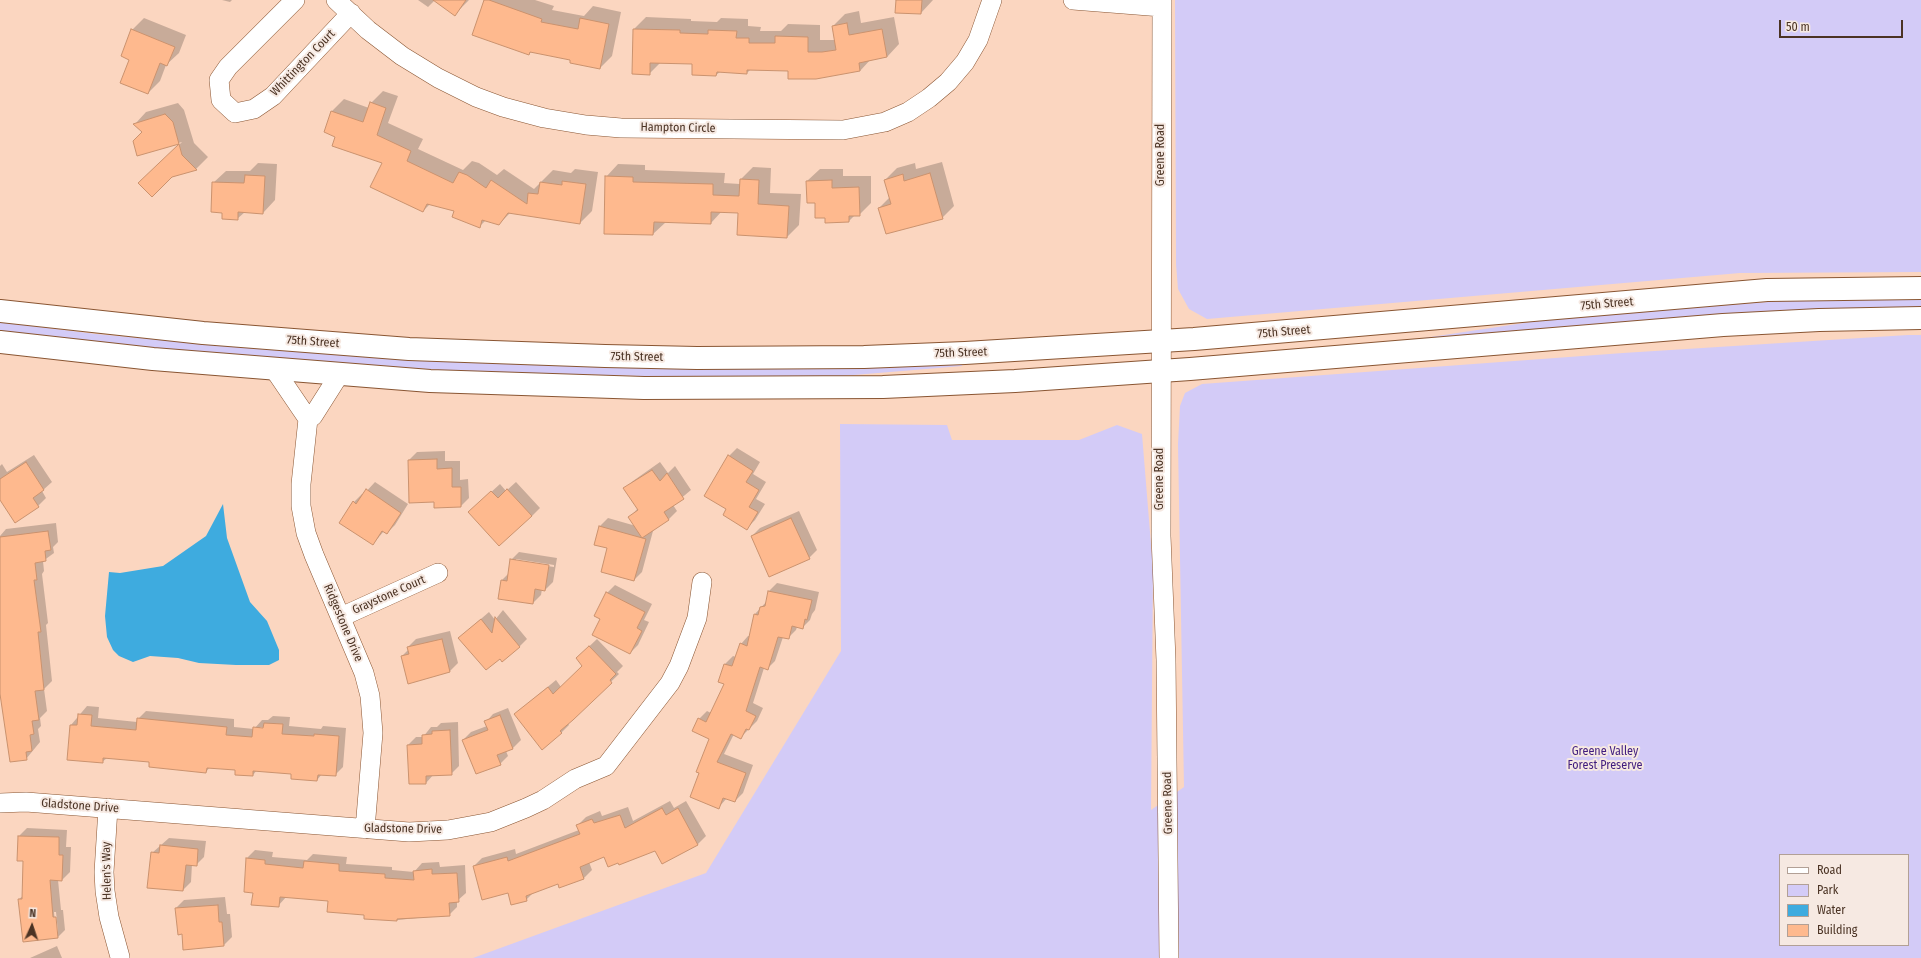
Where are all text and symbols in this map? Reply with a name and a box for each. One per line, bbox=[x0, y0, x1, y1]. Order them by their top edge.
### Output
scale bar bbox=[1781, 12, 1905, 38]
text: 50 m bbox=[1786, 20, 1810, 34]
street label: Whittington Court bbox=[268, 27, 338, 99]
street label: Hampton Circle bbox=[640, 120, 716, 136]
street label: Greene Road bbox=[1154, 124, 1168, 186]
street label: 75th Street bbox=[1580, 295, 1634, 313]
street label: 75th Street bbox=[1257, 323, 1311, 341]
street label: 75th Street bbox=[286, 333, 340, 351]
street label: 75th Street bbox=[934, 345, 988, 361]
street label: 75th Street bbox=[611, 349, 663, 365]
street label: Greene Road bbox=[1153, 448, 1167, 510]
street label: Graystone Court bbox=[350, 572, 428, 618]
street label: Ridgestone Drive bbox=[320, 582, 366, 664]
park label: Greene Valley Forest Preserve bbox=[1567, 745, 1643, 773]
street label: Greene Road bbox=[1160, 772, 1176, 834]
street label: Gladstone Drive bbox=[41, 796, 119, 816]
street label: Gladstone Drive bbox=[364, 821, 442, 837]
street label: Helen's Way bbox=[99, 842, 115, 900]
legend bbox=[1779, 854, 1909, 946]
text: Road bbox=[1817, 863, 1842, 877]
text: Park bbox=[1817, 883, 1838, 897]
text: Water bbox=[1817, 903, 1845, 917]
north arrow bbox=[12, 906, 52, 946]
text: N bbox=[29, 907, 36, 920]
text: Building bbox=[1817, 923, 1857, 937]

